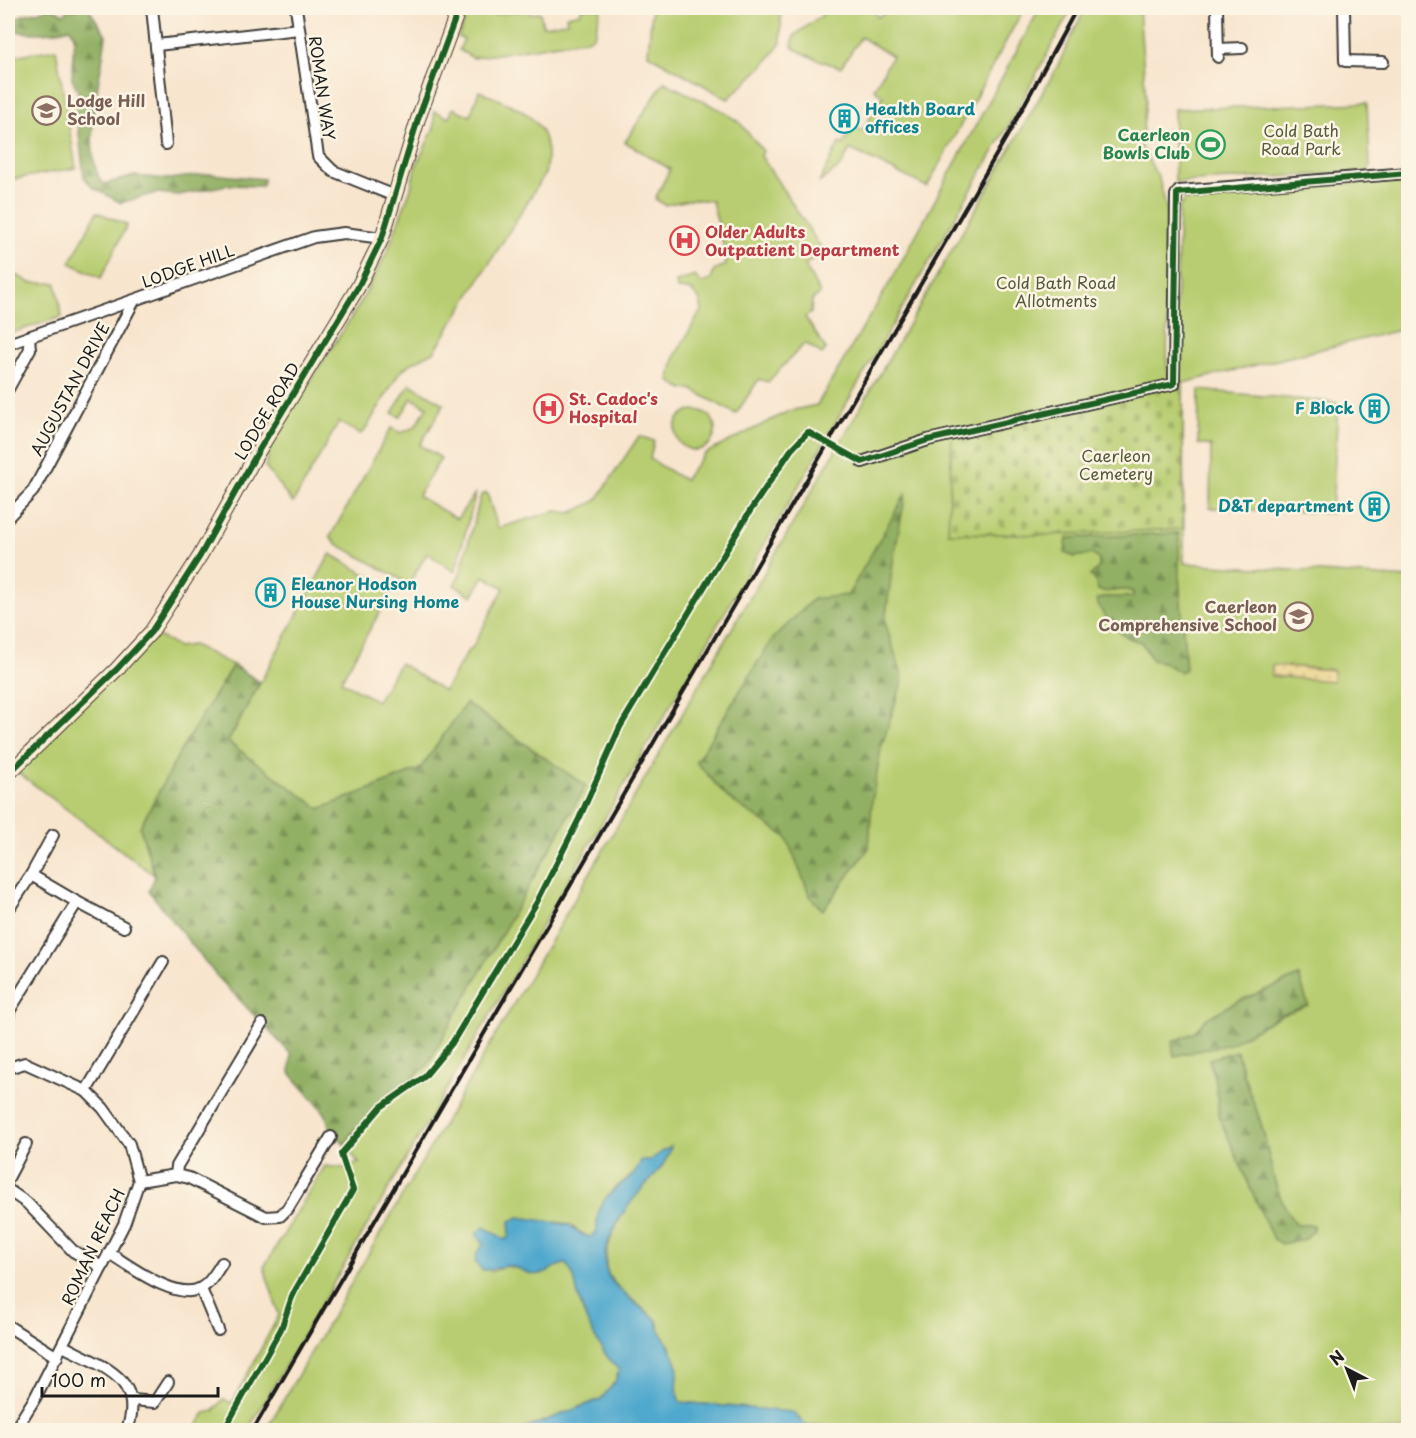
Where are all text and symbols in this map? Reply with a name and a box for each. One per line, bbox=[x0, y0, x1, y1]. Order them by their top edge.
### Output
street label: ROMAN WAY bbox=[304, 34, 342, 142]
place label: Lodge Hill School bbox=[67, 88, 145, 130]
school or university icon: Lodge Hill School bbox=[30, 94, 62, 126]
place label: Health Board offices bbox=[865, 96, 976, 138]
building icon: Health Board offices bbox=[828, 102, 860, 134]
park label: Cold Bath Road Park bbox=[1261, 118, 1341, 160]
place label: Caerleon Bowls Club bbox=[1102, 122, 1190, 164]
sports icon: Caerleon Bowls Club bbox=[1195, 128, 1227, 160]
place label: Older Adults Outpatient Department bbox=[705, 219, 900, 261]
hospital icon: Older Adults Outpatient Department bbox=[668, 225, 700, 257]
street label: LODGE HILL bbox=[138, 237, 237, 293]
park label: Cold Bath Road Allotments bbox=[996, 270, 1116, 312]
street label: AUGUSTAN DRIVE bbox=[24, 317, 115, 460]
street label: LODGE ROAD bbox=[228, 357, 305, 464]
place label: St. Cadoc's Hospital bbox=[569, 386, 658, 428]
hospital icon: St. Cadoc's Hospital bbox=[532, 392, 564, 424]
building icon: F Block bbox=[1359, 392, 1391, 424]
place label: F Block bbox=[1295, 395, 1354, 419]
park label: Caerleon Cemetery bbox=[1079, 443, 1153, 485]
building icon: D&T department bbox=[1359, 490, 1391, 522]
place label: D&T department bbox=[1218, 493, 1354, 517]
place label: Eleanor Hodson House Nursing Home bbox=[291, 571, 459, 613]
building icon: Eleanor Hodson House Nursing Home bbox=[254, 577, 286, 609]
place label: Caerleon Comprehensive School bbox=[1098, 594, 1277, 636]
school or university icon: Caerleon Comprehensive School bbox=[1282, 600, 1314, 632]
street label: ROMAN REACH bbox=[54, 1184, 130, 1309]
north arrow bbox=[1317, 1339, 1377, 1399]
text: N bbox=[1324, 1344, 1349, 1370]
scale bar bbox=[42, 1360, 218, 1398]
text: 100 m bbox=[51, 1366, 106, 1393]

